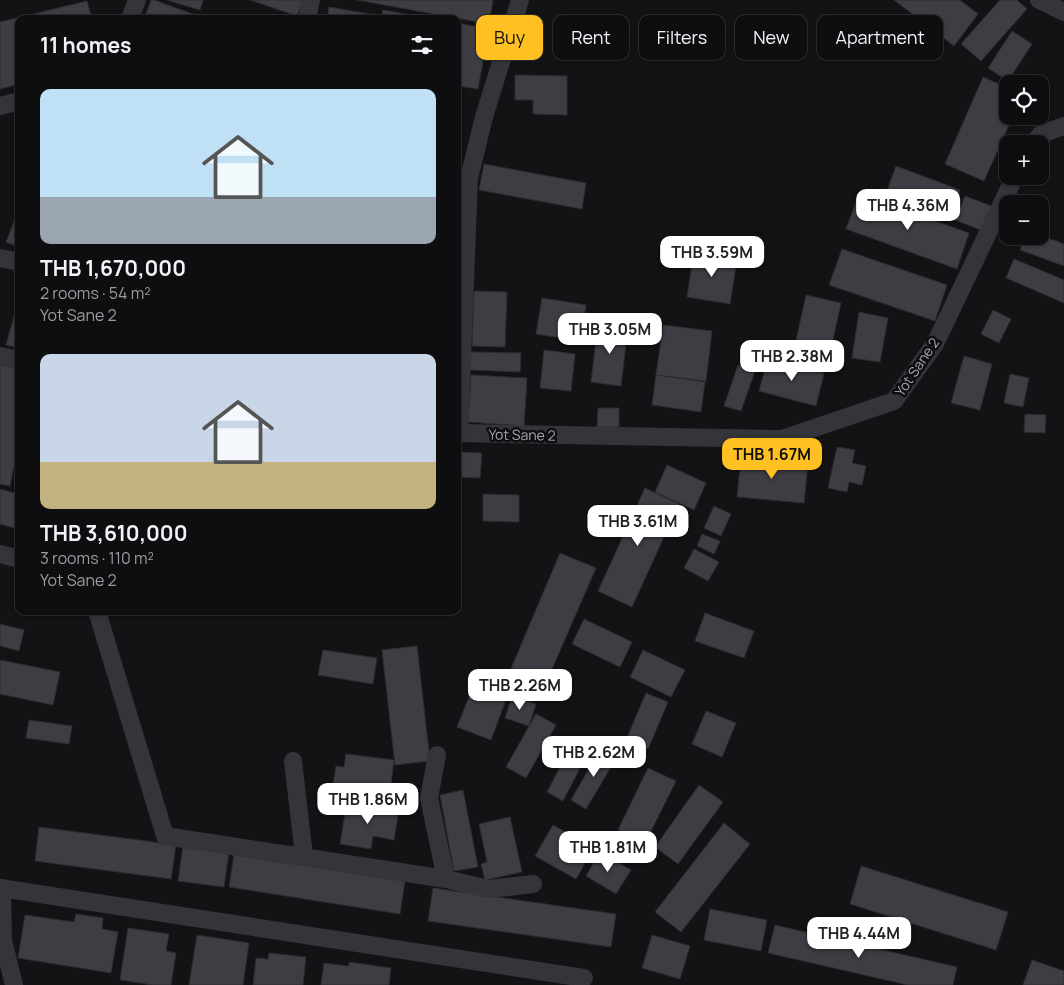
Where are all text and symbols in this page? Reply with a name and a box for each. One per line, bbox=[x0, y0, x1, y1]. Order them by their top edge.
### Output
chip: Buy bbox=[476, 15, 543, 60]
chip: Rent bbox=[553, 15, 629, 60]
chip: Filters bbox=[639, 15, 725, 60]
chip: New bbox=[735, 15, 807, 60]
chip: Apartment bbox=[817, 15, 943, 60]
text: 11 homes bbox=[40, 31, 131, 59]
icon: filters bbox=[408, 31, 436, 59]
map controls bbox=[999, 75, 1049, 245]
button: locate bbox=[999, 75, 1049, 125]
icon: home bbox=[193, 122, 283, 212]
button: + bbox=[999, 135, 1049, 185]
pin: THB 4.36M bbox=[851, 188, 965, 231]
text: THB 4.36M bbox=[867, 194, 949, 216]
button: − bbox=[999, 195, 1049, 245]
pin: THB 3.59M bbox=[655, 236, 769, 278]
text: THB 3.59M bbox=[671, 241, 753, 263]
text: THB 1,670,000 bbox=[40, 254, 186, 282]
text: 2 rooms · 54 m² bbox=[40, 282, 151, 304]
text: Yot Sane 2 bbox=[40, 304, 117, 326]
pin: THB 3.05M bbox=[553, 312, 667, 355]
text: THB 3.05M bbox=[569, 318, 651, 340]
street label: Yot Sane 2 bbox=[890, 334, 943, 400]
pin: THB 2.38M bbox=[735, 340, 849, 382]
text: THB 2.38M bbox=[751, 345, 833, 367]
icon: home bbox=[193, 387, 283, 477]
street label: Yot Sane 2 bbox=[488, 424, 556, 445]
pin: THB 1.67M bbox=[715, 438, 829, 480]
text: THB 1.67M bbox=[733, 443, 811, 465]
pin: THB 3.61M bbox=[581, 504, 695, 547]
text: THB 3.61M bbox=[598, 510, 678, 532]
text: THB 3,610,000 bbox=[40, 519, 188, 547]
text: 3 rooms · 110 m² bbox=[40, 547, 154, 569]
text: Yot Sane 2 bbox=[40, 569, 117, 591]
pin: THB 2.26M bbox=[463, 668, 577, 711]
text: THB 2.26M bbox=[479, 674, 561, 696]
pin: THB 2.62M bbox=[537, 736, 651, 778]
text: THB 2.62M bbox=[553, 741, 635, 763]
pin: THB 1.86M bbox=[311, 782, 425, 825]
text: THB 1.86M bbox=[328, 788, 408, 810]
pin: THB 1.81M bbox=[551, 830, 665, 873]
text: THB 1.81M bbox=[570, 836, 646, 858]
pin: THB 4.44M bbox=[802, 916, 916, 959]
text: THB 4.44M bbox=[818, 922, 900, 944]

